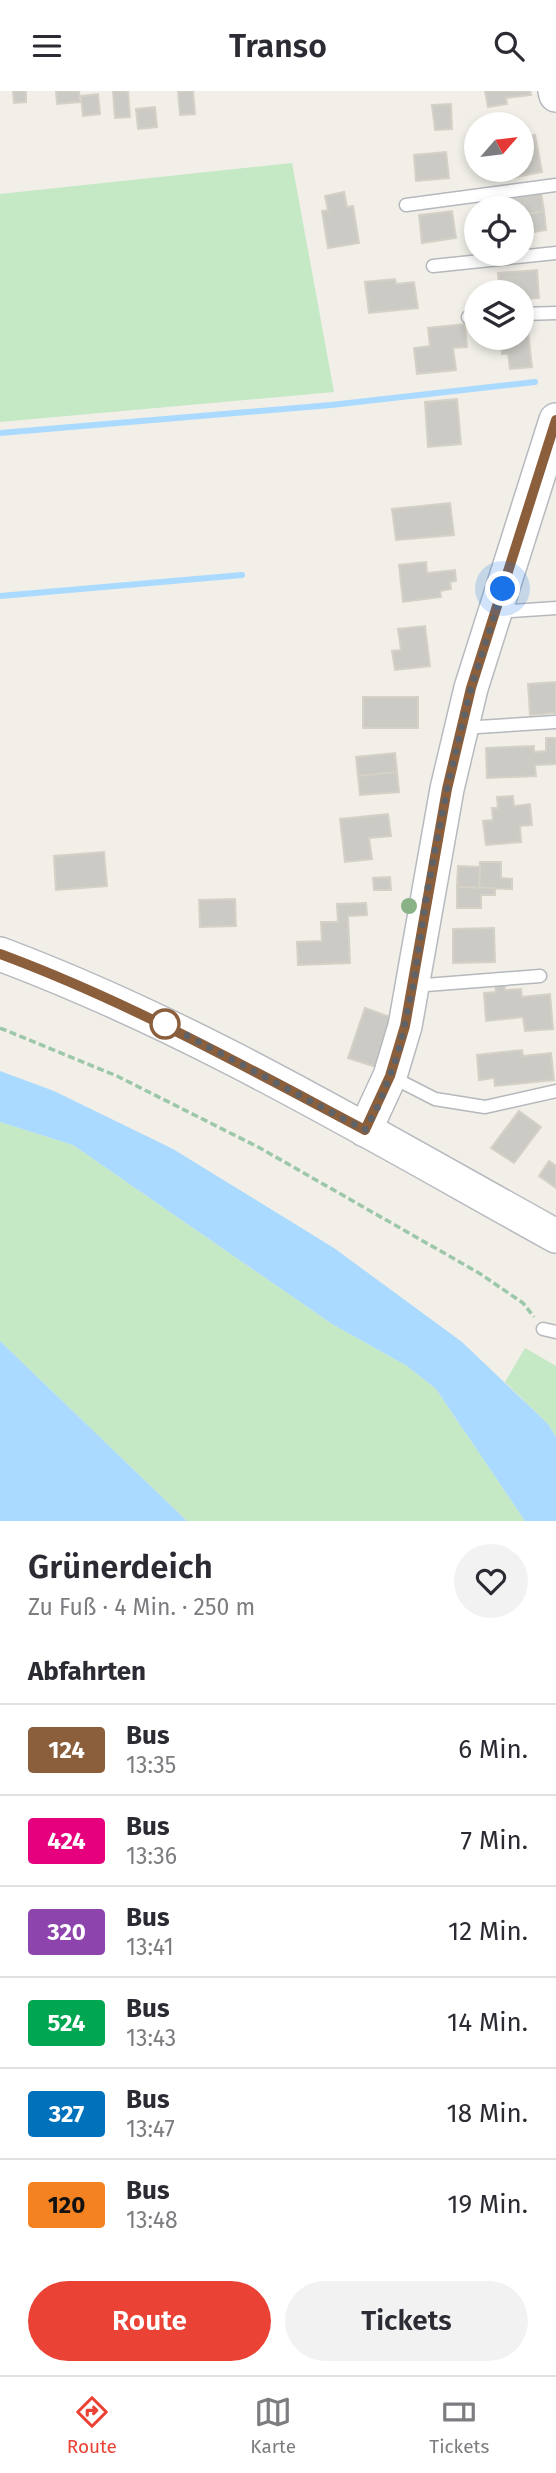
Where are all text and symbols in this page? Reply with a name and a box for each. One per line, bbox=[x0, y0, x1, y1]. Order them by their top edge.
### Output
icon: menu bbox=[28, 27, 66, 65]
text: Transo bbox=[229, 27, 327, 65]
icon: search bbox=[490, 27, 528, 65]
north arrow bbox=[464, 112, 534, 182]
map controls bbox=[464, 112, 534, 350]
button: locate bbox=[464, 196, 534, 266]
button: layers bbox=[464, 280, 534, 350]
your location bbox=[485, 571, 520, 606]
unlabelled marker bbox=[150, 1009, 180, 1039]
button: heart bbox=[454, 1544, 528, 1618]
text: Grünerdeich bbox=[28, 1547, 213, 1587]
text: Zu Fuß · 4 Min. · 250 m bbox=[28, 1593, 255, 1621]
text: Abfahrten bbox=[28, 1656, 146, 1687]
text: Bus bbox=[126, 1720, 169, 1751]
text: 6 Min. bbox=[458, 1734, 528, 1765]
text: 124 bbox=[48, 1736, 85, 1764]
text: 13:35 bbox=[126, 1751, 176, 1779]
text: Bus bbox=[126, 1811, 169, 1842]
text: 7 Min. bbox=[461, 1825, 528, 1856]
text: 424 bbox=[47, 1827, 86, 1855]
text: 13:36 bbox=[126, 1842, 177, 1870]
text: Bus bbox=[126, 1902, 169, 1933]
text: 12 Min. bbox=[448, 1916, 528, 1947]
text: 320 bbox=[47, 1918, 86, 1946]
text: 13:41 bbox=[126, 1933, 174, 1961]
text: Bus bbox=[126, 1993, 169, 2024]
text: 14 Min. bbox=[447, 2007, 528, 2038]
text: 524 bbox=[48, 2009, 85, 2037]
text: 13:43 bbox=[126, 2024, 176, 2052]
text: Bus bbox=[126, 2084, 169, 2115]
text: 18 Min. bbox=[446, 2098, 528, 2129]
text: 327 bbox=[49, 2100, 84, 2128]
text: 13:47 bbox=[126, 2115, 175, 2143]
text: Bus bbox=[126, 2175, 169, 2206]
text: 19 Min. bbox=[447, 2189, 528, 2220]
text: 120 bbox=[48, 2191, 85, 2219]
text: 13:48 bbox=[126, 2206, 178, 2234]
button: Route bbox=[28, 2281, 271, 2361]
button: Tickets bbox=[285, 2281, 528, 2361]
tab: Route bbox=[67, 2393, 117, 2458]
tab: Karte bbox=[250, 2393, 296, 2458]
tab: Tickets bbox=[429, 2393, 489, 2458]

